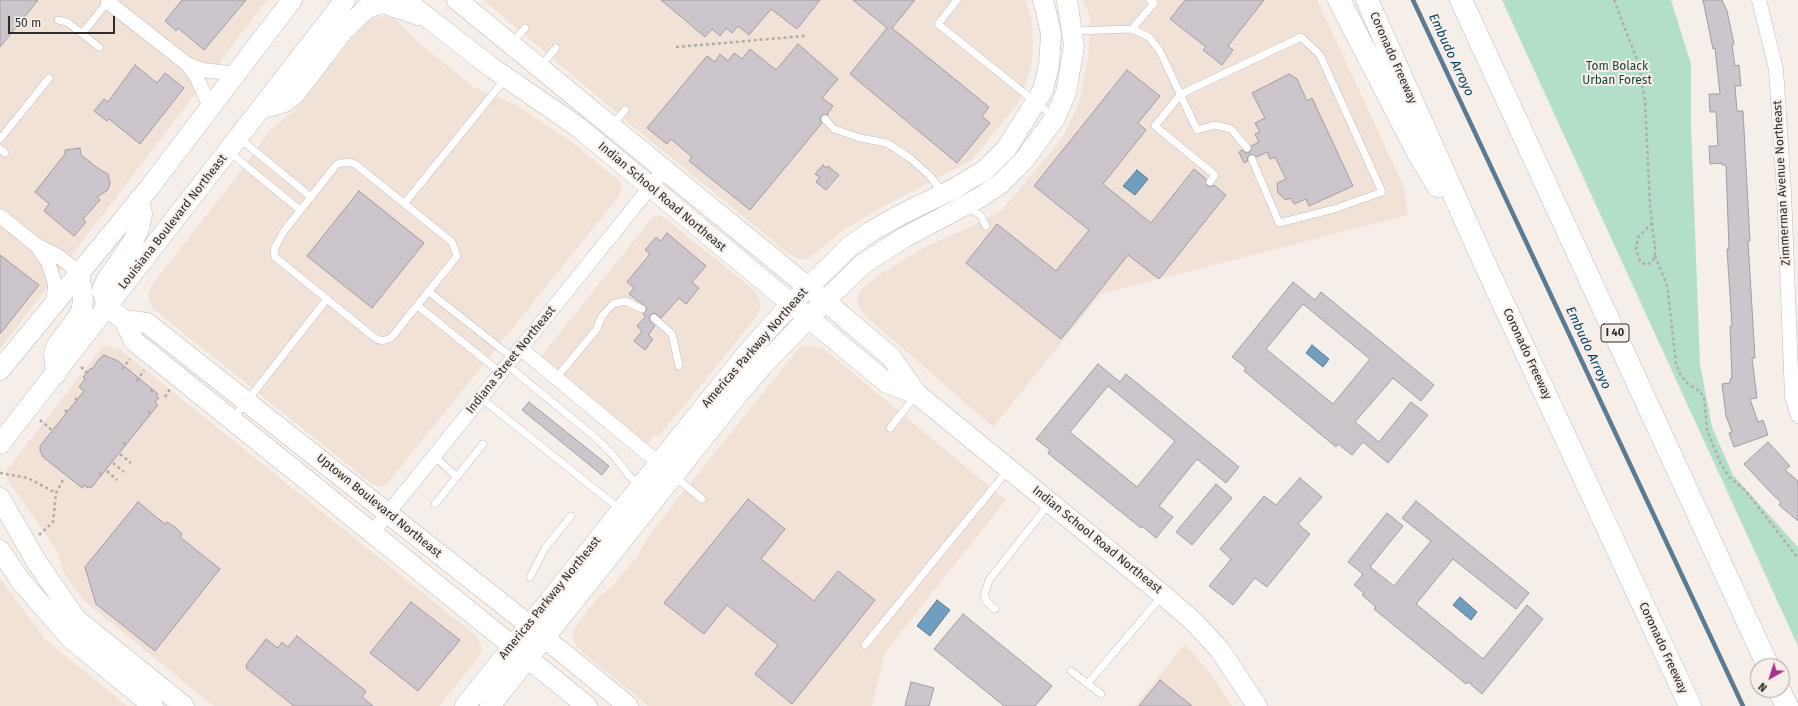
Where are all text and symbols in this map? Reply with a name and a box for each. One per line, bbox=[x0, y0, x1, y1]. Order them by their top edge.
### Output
scale bar bbox=[10, 8, 117, 34]
street label: Coronado Freeway bbox=[1366, 10, 1420, 106]
water label: Embudo Arroyo bbox=[1425, 11, 1477, 99]
text: 50 m bbox=[15, 16, 41, 30]
park label: Tom Bolack Urban Forest bbox=[1582, 60, 1652, 88]
street label: Zimmerman Avenue Northeast bbox=[1770, 100, 1794, 266]
street label: Indian School Road Northeast bbox=[595, 139, 729, 255]
street label: Louisiana Boulevard Northeast bbox=[116, 152, 230, 292]
street label: Americas Parkway Northeast bbox=[699, 285, 811, 411]
street label: Indiana Street Northeast bbox=[463, 303, 559, 417]
water label: Embudo Arroyo bbox=[1562, 304, 1614, 392]
street label: Coronado Freeway bbox=[1500, 306, 1554, 402]
road number: I 40 bbox=[1601, 324, 1629, 342]
street label: Uptown Boulevard Northeast bbox=[313, 451, 445, 561]
street label: Indian School Road Northeast bbox=[1029, 483, 1165, 597]
street label: Americas Parkway Northeast bbox=[496, 534, 604, 662]
street label: Coronado Freeway bbox=[1636, 600, 1690, 696]
north arrow bbox=[1750, 658, 1790, 698]
text: N bbox=[1756, 680, 1770, 694]

